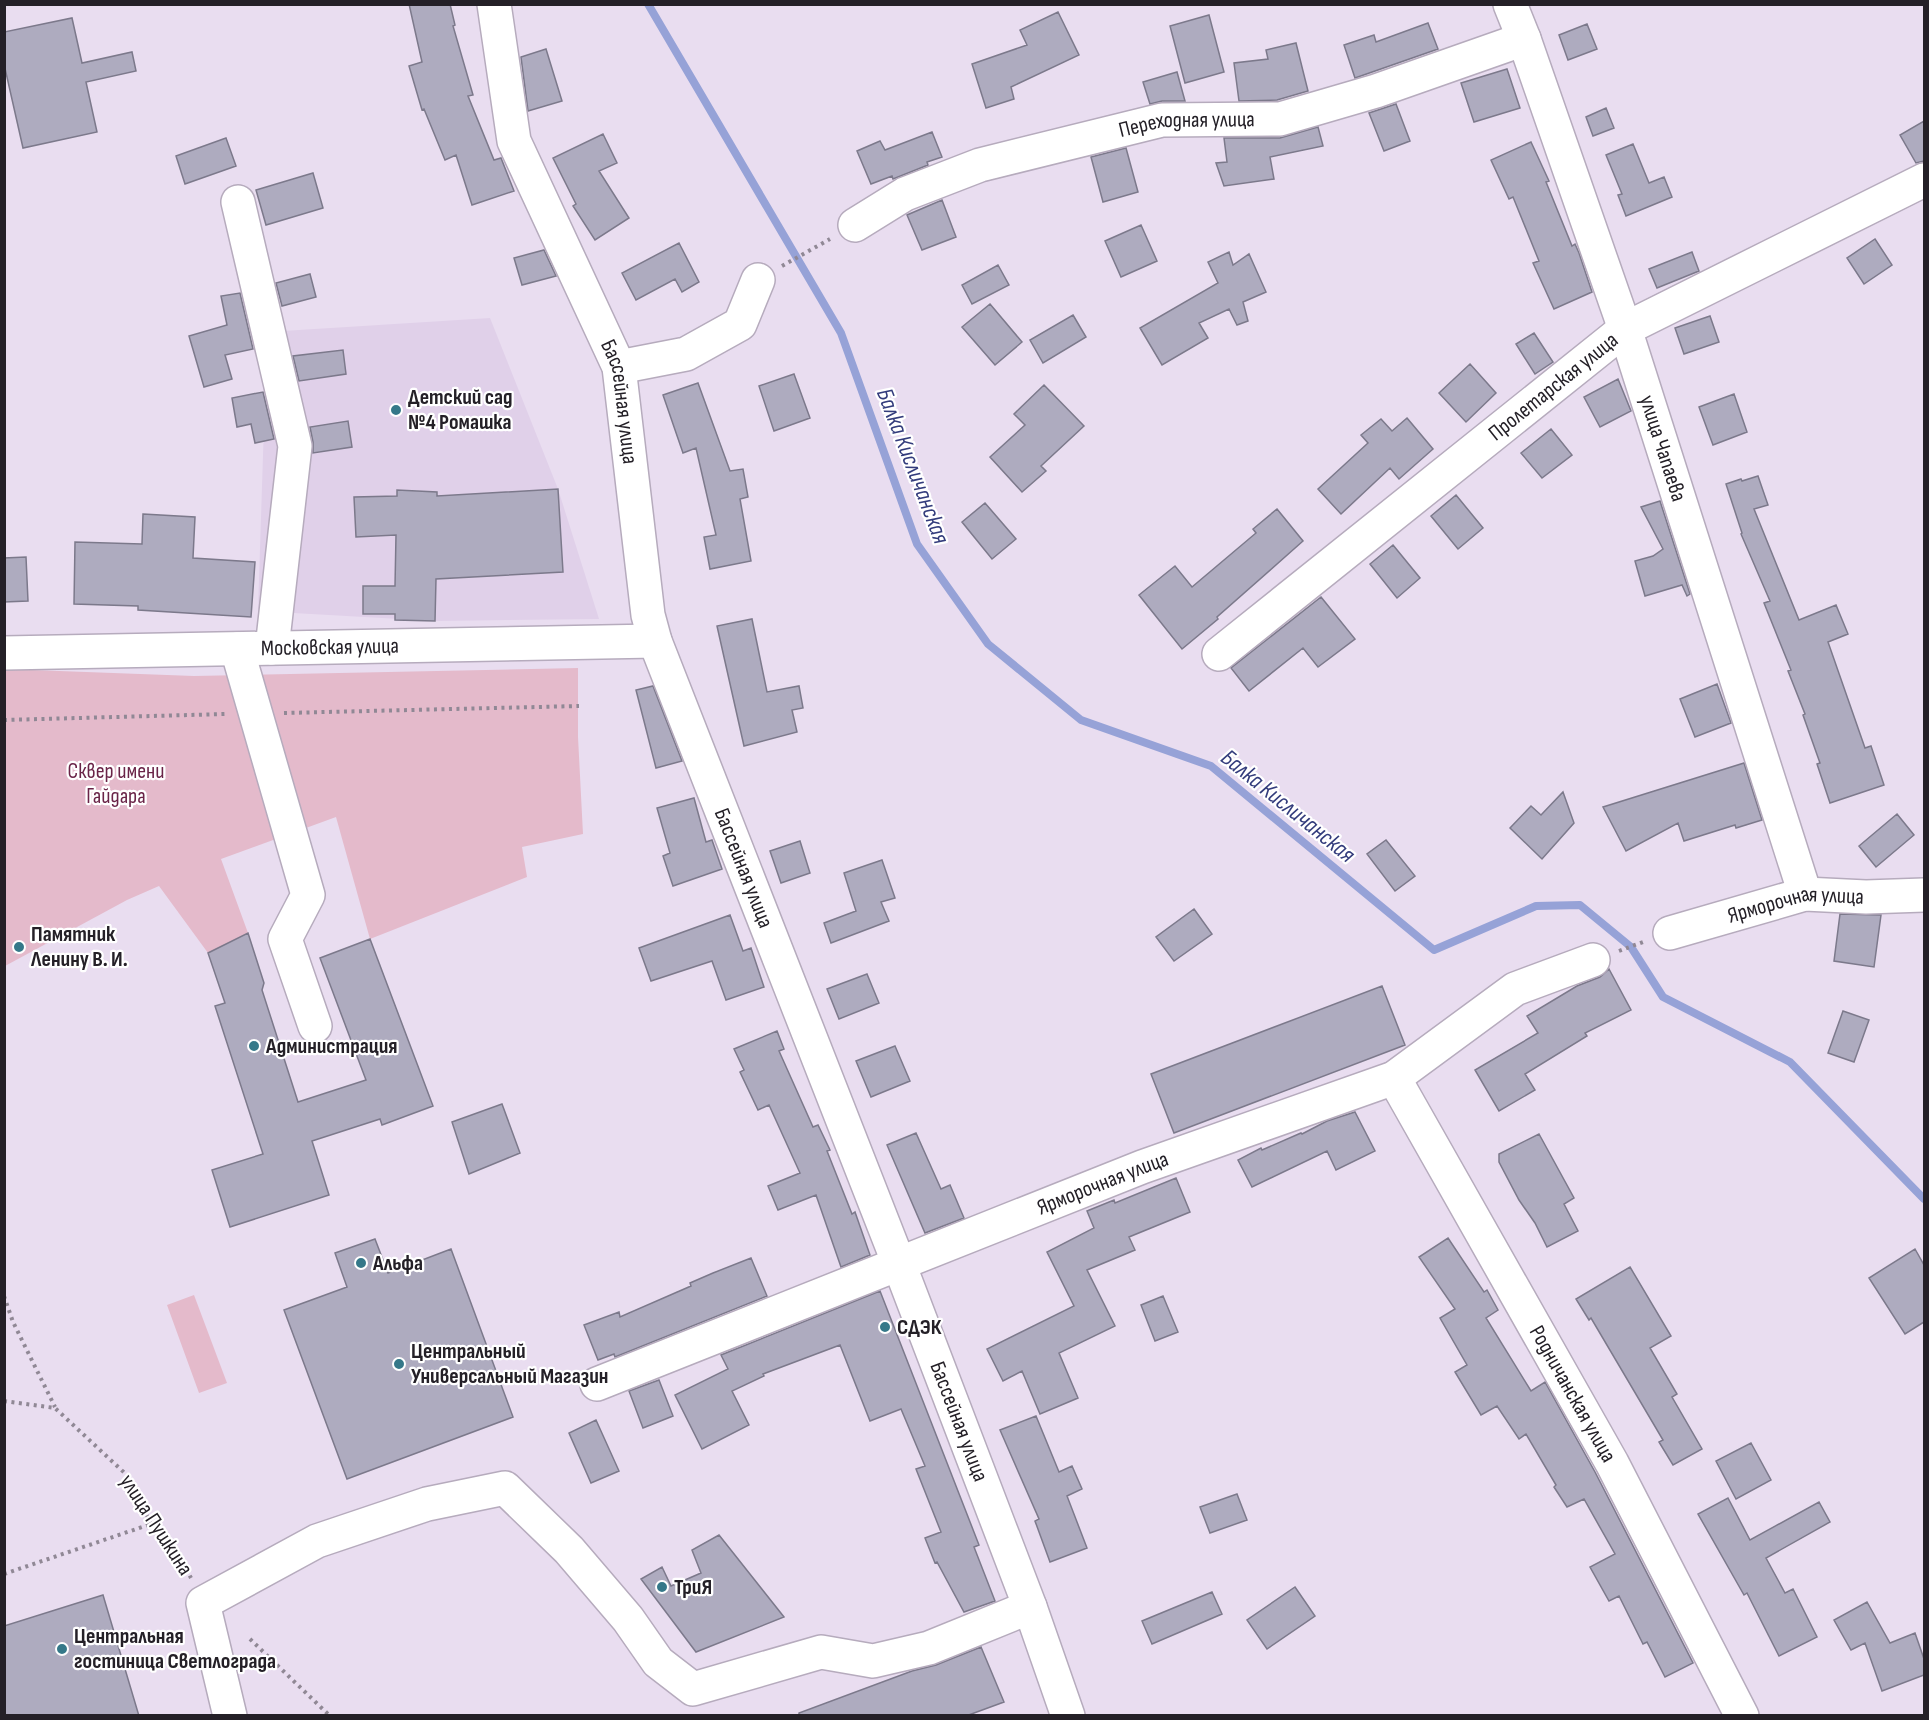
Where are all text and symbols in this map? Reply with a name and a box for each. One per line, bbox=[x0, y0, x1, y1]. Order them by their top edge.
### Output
street label: Переходная улица bbox=[1116, 106, 1255, 144]
street label: Пролетарская улица bbox=[1483, 327, 1623, 447]
street label: Бассейная улица bbox=[595, 335, 644, 465]
place label: Детский сад №4 Ромашка bbox=[408, 384, 512, 436]
water label: Балка Кисличанская bbox=[870, 384, 956, 549]
street label: улица Чапаева bbox=[1633, 392, 1693, 505]
marker: Детский сад №4 Ромашка bbox=[389, 403, 403, 417]
street label: Московская улица bbox=[261, 632, 399, 662]
water label: Балка Кисличанская bbox=[1215, 743, 1361, 869]
park label: Сквер имени Гайдара bbox=[68, 758, 164, 810]
street label: Бассейная улица bbox=[708, 804, 779, 932]
street label: Ярморочная улица bbox=[1724, 880, 1865, 929]
place label: Памятник Ленину В. И. bbox=[30, 921, 128, 973]
marker: Памятник Ленину В. И. bbox=[12, 940, 26, 954]
place label: Администрация bbox=[265, 1033, 398, 1060]
marker: Администрация bbox=[247, 1039, 261, 1053]
street label: Ярморочная улица bbox=[1033, 1145, 1172, 1221]
place label: Альфа bbox=[372, 1250, 423, 1277]
marker: Альфа bbox=[354, 1256, 368, 1270]
place label: СДЭК bbox=[897, 1314, 942, 1341]
marker: СДЭК bbox=[878, 1320, 892, 1334]
street label: Родничанская улица bbox=[1523, 1321, 1622, 1467]
place label: Центральный Универсальный Магазин bbox=[411, 1338, 608, 1390]
marker: Центральный Универсальный Магазин bbox=[392, 1357, 406, 1371]
street label: Бассейная улица bbox=[924, 1358, 994, 1485]
street label: улица Пушкина bbox=[113, 1469, 199, 1581]
place label: ТриЯ bbox=[674, 1574, 712, 1601]
marker: ТриЯ bbox=[655, 1580, 669, 1594]
place label: Центральная гостиница Светлограда bbox=[74, 1623, 276, 1675]
marker: Центральная гостиница Светлограда bbox=[55, 1642, 69, 1656]

